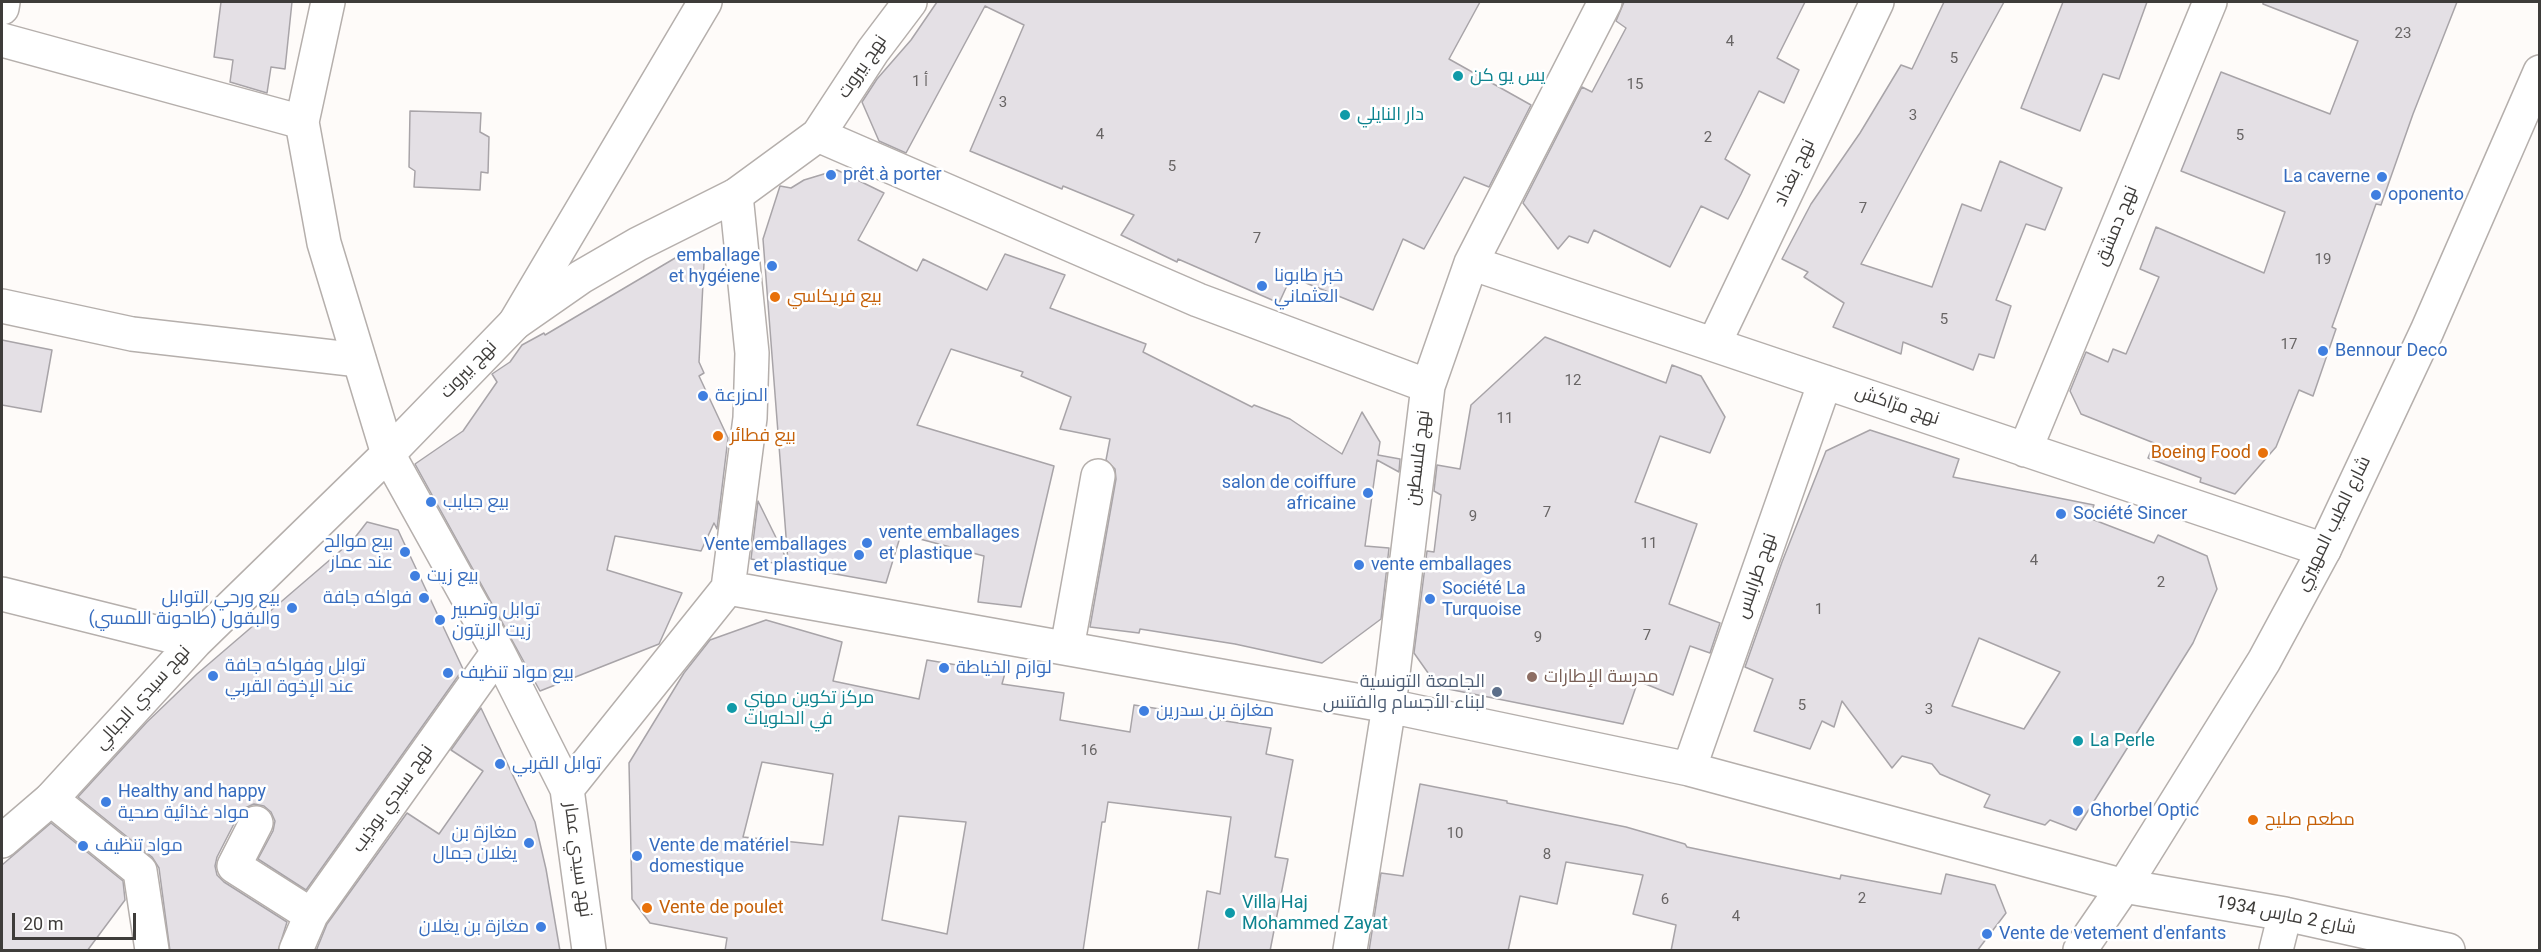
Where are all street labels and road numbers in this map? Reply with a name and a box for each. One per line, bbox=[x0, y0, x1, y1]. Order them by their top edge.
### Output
street label: نهج بيروت bbox=[834, 31, 892, 103]
street label: نهج بغداد bbox=[1770, 136, 1820, 210]
street label: نهج دمشق bbox=[2091, 183, 2143, 269]
street label: نهج بيروت bbox=[436, 337, 502, 403]
street label: نهج مرّاكش bbox=[1852, 381, 1942, 431]
street label: نهج فلسطين bbox=[1402, 409, 1436, 507]
street label: شارع الطيب المهيري bbox=[2292, 453, 2376, 595]
street label: نهج طرابلس bbox=[1732, 530, 1782, 622]
street label: نهج سيدي الجبالي bbox=[91, 642, 195, 754]
street label: نهج سيدي بوذيب bbox=[348, 741, 438, 857]
street label: نهج سيدي عمار bbox=[558, 801, 596, 919]
street label: شارع 2 مارس 1934 bbox=[2214, 892, 2358, 940]

